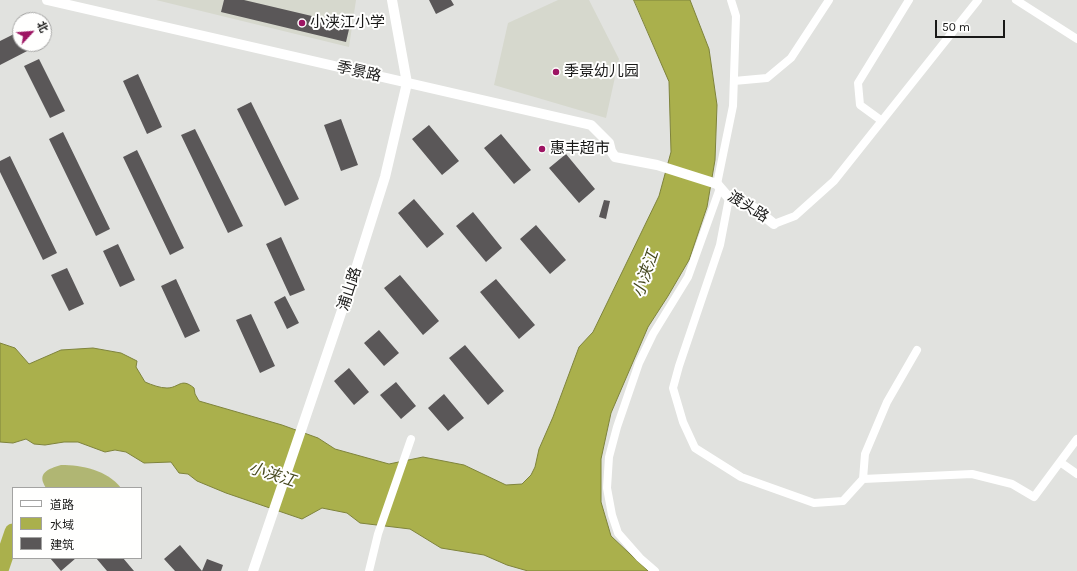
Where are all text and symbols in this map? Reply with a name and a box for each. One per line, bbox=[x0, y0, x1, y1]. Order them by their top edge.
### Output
north arrow bbox=[12, 12, 52, 52]
scale bar bbox=[937, 12, 1007, 38]
place label: 小浃江小学 bbox=[310, 14, 385, 32]
marker: 小浃江小学 bbox=[297, 18, 307, 28]
text: 北 bbox=[34, 19, 51, 35]
text: 50 m bbox=[942, 20, 970, 34]
street label: 季景路 bbox=[335, 58, 383, 86]
place label: 季景幼儿园 bbox=[564, 63, 639, 81]
marker: 季景幼儿园 bbox=[551, 67, 561, 77]
place label: 惠丰超市 bbox=[550, 140, 610, 158]
marker: 惠丰超市 bbox=[537, 144, 547, 154]
street label: 渡头路 bbox=[724, 187, 772, 227]
water label: 小浃江 bbox=[629, 248, 663, 300]
street label: 浦山路 bbox=[334, 265, 366, 313]
water label: 小浃江 bbox=[246, 458, 298, 492]
legend bbox=[12, 487, 142, 559]
text: 道路 bbox=[50, 498, 74, 512]
text: 水域 bbox=[50, 518, 74, 532]
text: 建筑 bbox=[50, 538, 74, 552]

